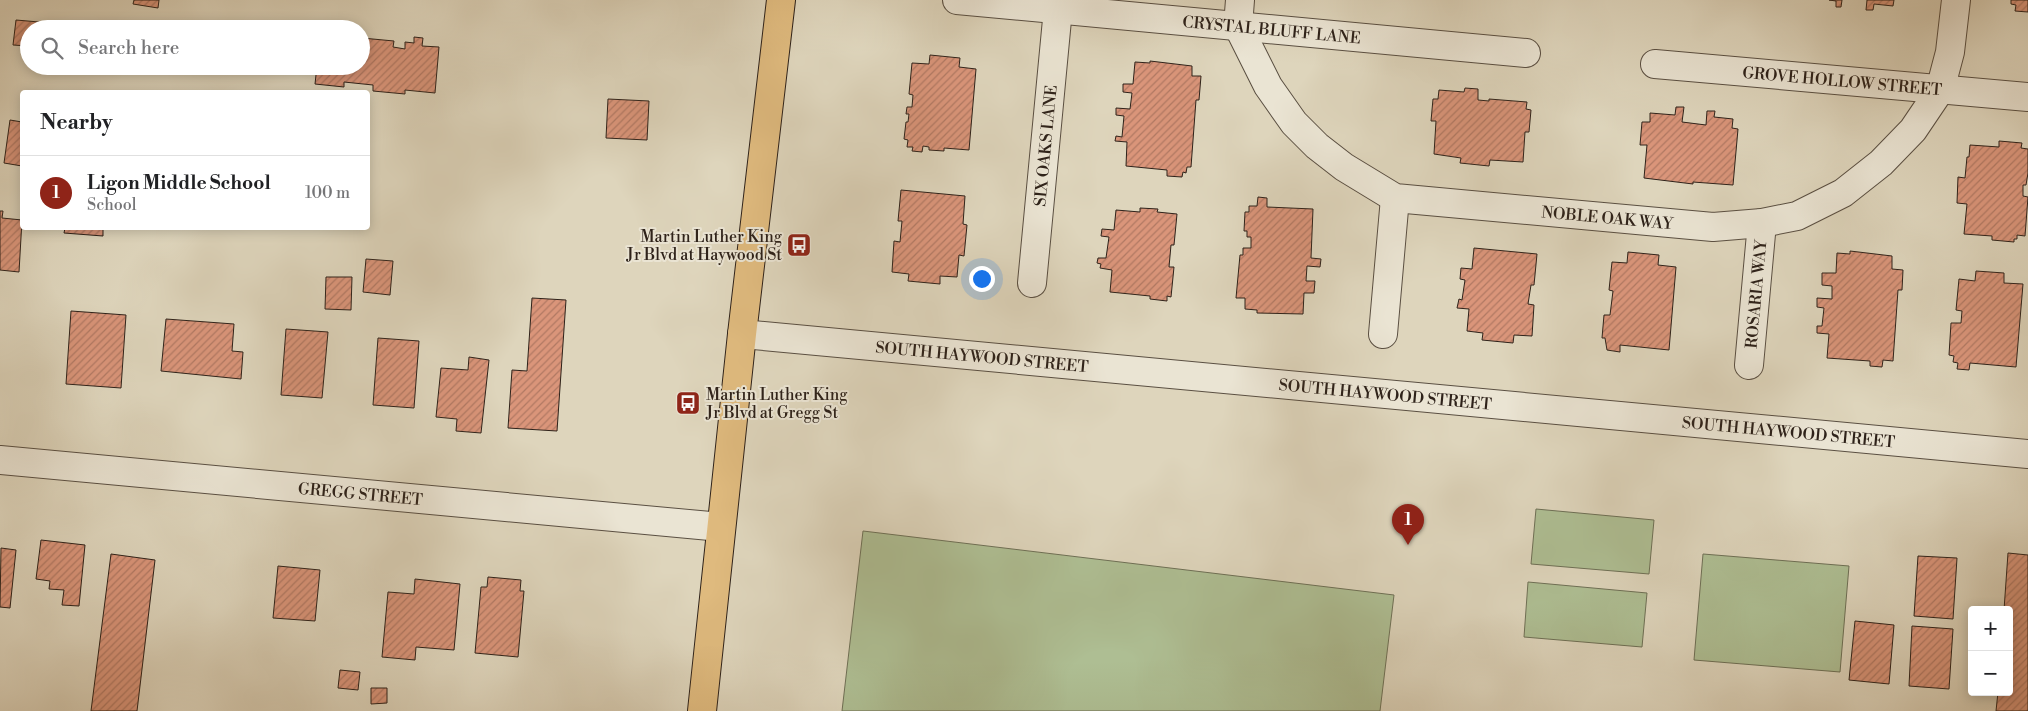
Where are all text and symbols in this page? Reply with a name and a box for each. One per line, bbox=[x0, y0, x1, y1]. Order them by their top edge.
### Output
street label: CRYSTAL BLUFF LANE bbox=[1182, 12, 1362, 49]
search box bbox=[20, 20, 370, 75]
icon: search bbox=[38, 34, 66, 62]
text: Search here bbox=[78, 36, 179, 60]
street label: GROVE HOLLOW STREET bbox=[1741, 63, 1943, 100]
street label: SIX OAKS LANE bbox=[1030, 84, 1062, 207]
text: Nearby bbox=[40, 110, 113, 136]
text: Ligon Middle School bbox=[87, 171, 271, 195]
text: 1 bbox=[52, 183, 60, 203]
text: 100 m bbox=[305, 183, 350, 203]
text: School bbox=[87, 195, 136, 215]
street label: NOBLE OAK WAY bbox=[1541, 202, 1675, 234]
place label: Martin Luther King Jr Blvd at Haywood St bbox=[626, 227, 783, 265]
bus stop icon: Martin Luther King Jr Blvd at Haywood St bbox=[786, 232, 812, 258]
street label: ROSARIA WAY bbox=[1742, 238, 1772, 350]
your location bbox=[969, 266, 995, 292]
street label: SOUTH HAYWOOD STREET bbox=[874, 337, 1089, 377]
street label: SOUTH HAYWOOD STREET bbox=[1278, 375, 1493, 415]
place label: Martin Luther King Jr Blvd at Gregg St bbox=[705, 385, 848, 423]
bus stop icon: Martin Luther King Jr Blvd at Gregg St bbox=[675, 390, 701, 416]
street label: SOUTH HAYWOOD STREET bbox=[1681, 413, 1896, 453]
street label: GREGG STREET bbox=[297, 479, 424, 510]
pin: 1 bbox=[1392, 504, 1424, 545]
map controls bbox=[1968, 606, 2013, 696]
button: + bbox=[1968, 606, 2013, 651]
button: − bbox=[1968, 651, 2013, 696]

